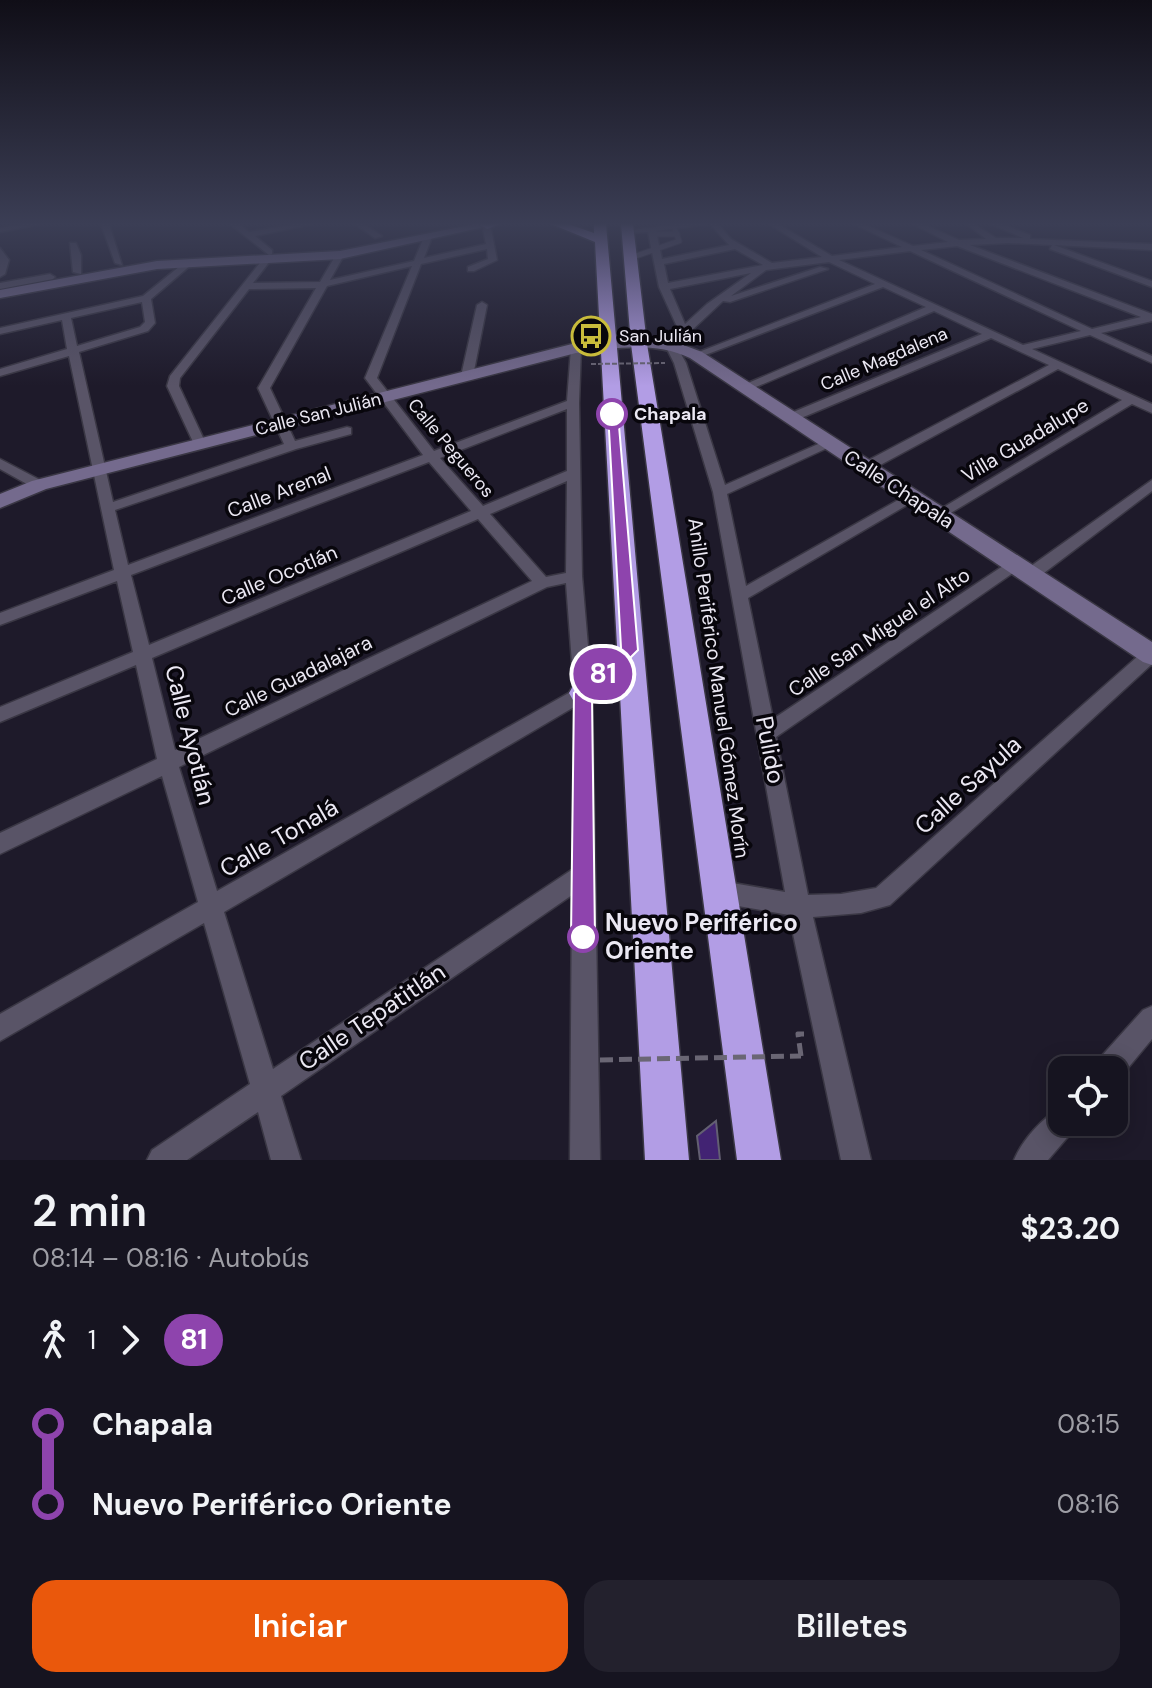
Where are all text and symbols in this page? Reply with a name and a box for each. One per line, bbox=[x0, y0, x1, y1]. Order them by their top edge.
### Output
bus stop icon: San Julián bbox=[570, 315, 612, 357]
street label: Calle Magdalena bbox=[817, 321, 951, 397]
place label: San Julián bbox=[619, 324, 702, 348]
street label: Calle San Julián bbox=[253, 387, 383, 441]
street label: Villa Guadalupe bbox=[957, 392, 1093, 488]
street label: Calle Pegueros bbox=[402, 393, 500, 503]
marker: Chapala bbox=[597, 399, 627, 429]
place label: Chapala bbox=[634, 402, 707, 426]
street label: Calle Chapala bbox=[839, 444, 959, 534]
street label: Calle Arenal bbox=[223, 460, 335, 524]
street label: Anillo Periférico Manuel Gómez Morín bbox=[682, 516, 756, 860]
street label: Calle Ocotlán bbox=[217, 539, 341, 611]
street label: Calle San Miguel el Alto bbox=[783, 561, 975, 703]
street label: Calle Guadalajara bbox=[220, 629, 376, 723]
line badge: 81 bbox=[567, 648, 639, 700]
text: 81 bbox=[589, 655, 617, 692]
street label: Calle Ayotlán bbox=[158, 662, 223, 808]
street label: Pulido bbox=[749, 714, 792, 786]
street label: Calle Sayula bbox=[908, 729, 1027, 841]
street label: Calle Tonalá bbox=[214, 791, 344, 884]
place label: Nuevo Periférico Oriente bbox=[605, 907, 798, 966]
marker: Nuevo Periférico Oriente bbox=[568, 922, 598, 952]
street label: Calle Tepatitlán bbox=[292, 956, 451, 1077]
map controls bbox=[1048, 1056, 1128, 1136]
button: locate bbox=[1048, 1056, 1128, 1136]
text: 2 min bbox=[32, 1182, 147, 1240]
text: $23.20 bbox=[1021, 1209, 1120, 1248]
text: 08:14 – 08:16 · Autobús bbox=[32, 1241, 310, 1275]
icon: walk bbox=[32, 1318, 76, 1362]
icon: forward bbox=[108, 1318, 152, 1362]
text: 81 bbox=[180, 1321, 207, 1358]
text: 1 bbox=[88, 1323, 96, 1357]
text: Chapala bbox=[92, 1405, 213, 1444]
text: 08:15 bbox=[1057, 1407, 1120, 1441]
text: Nuevo Periférico Oriente bbox=[92, 1485, 452, 1524]
text: 08:16 bbox=[1057, 1487, 1120, 1521]
button: Iniciar bbox=[32, 1580, 568, 1672]
button: Billetes bbox=[584, 1580, 1120, 1672]

